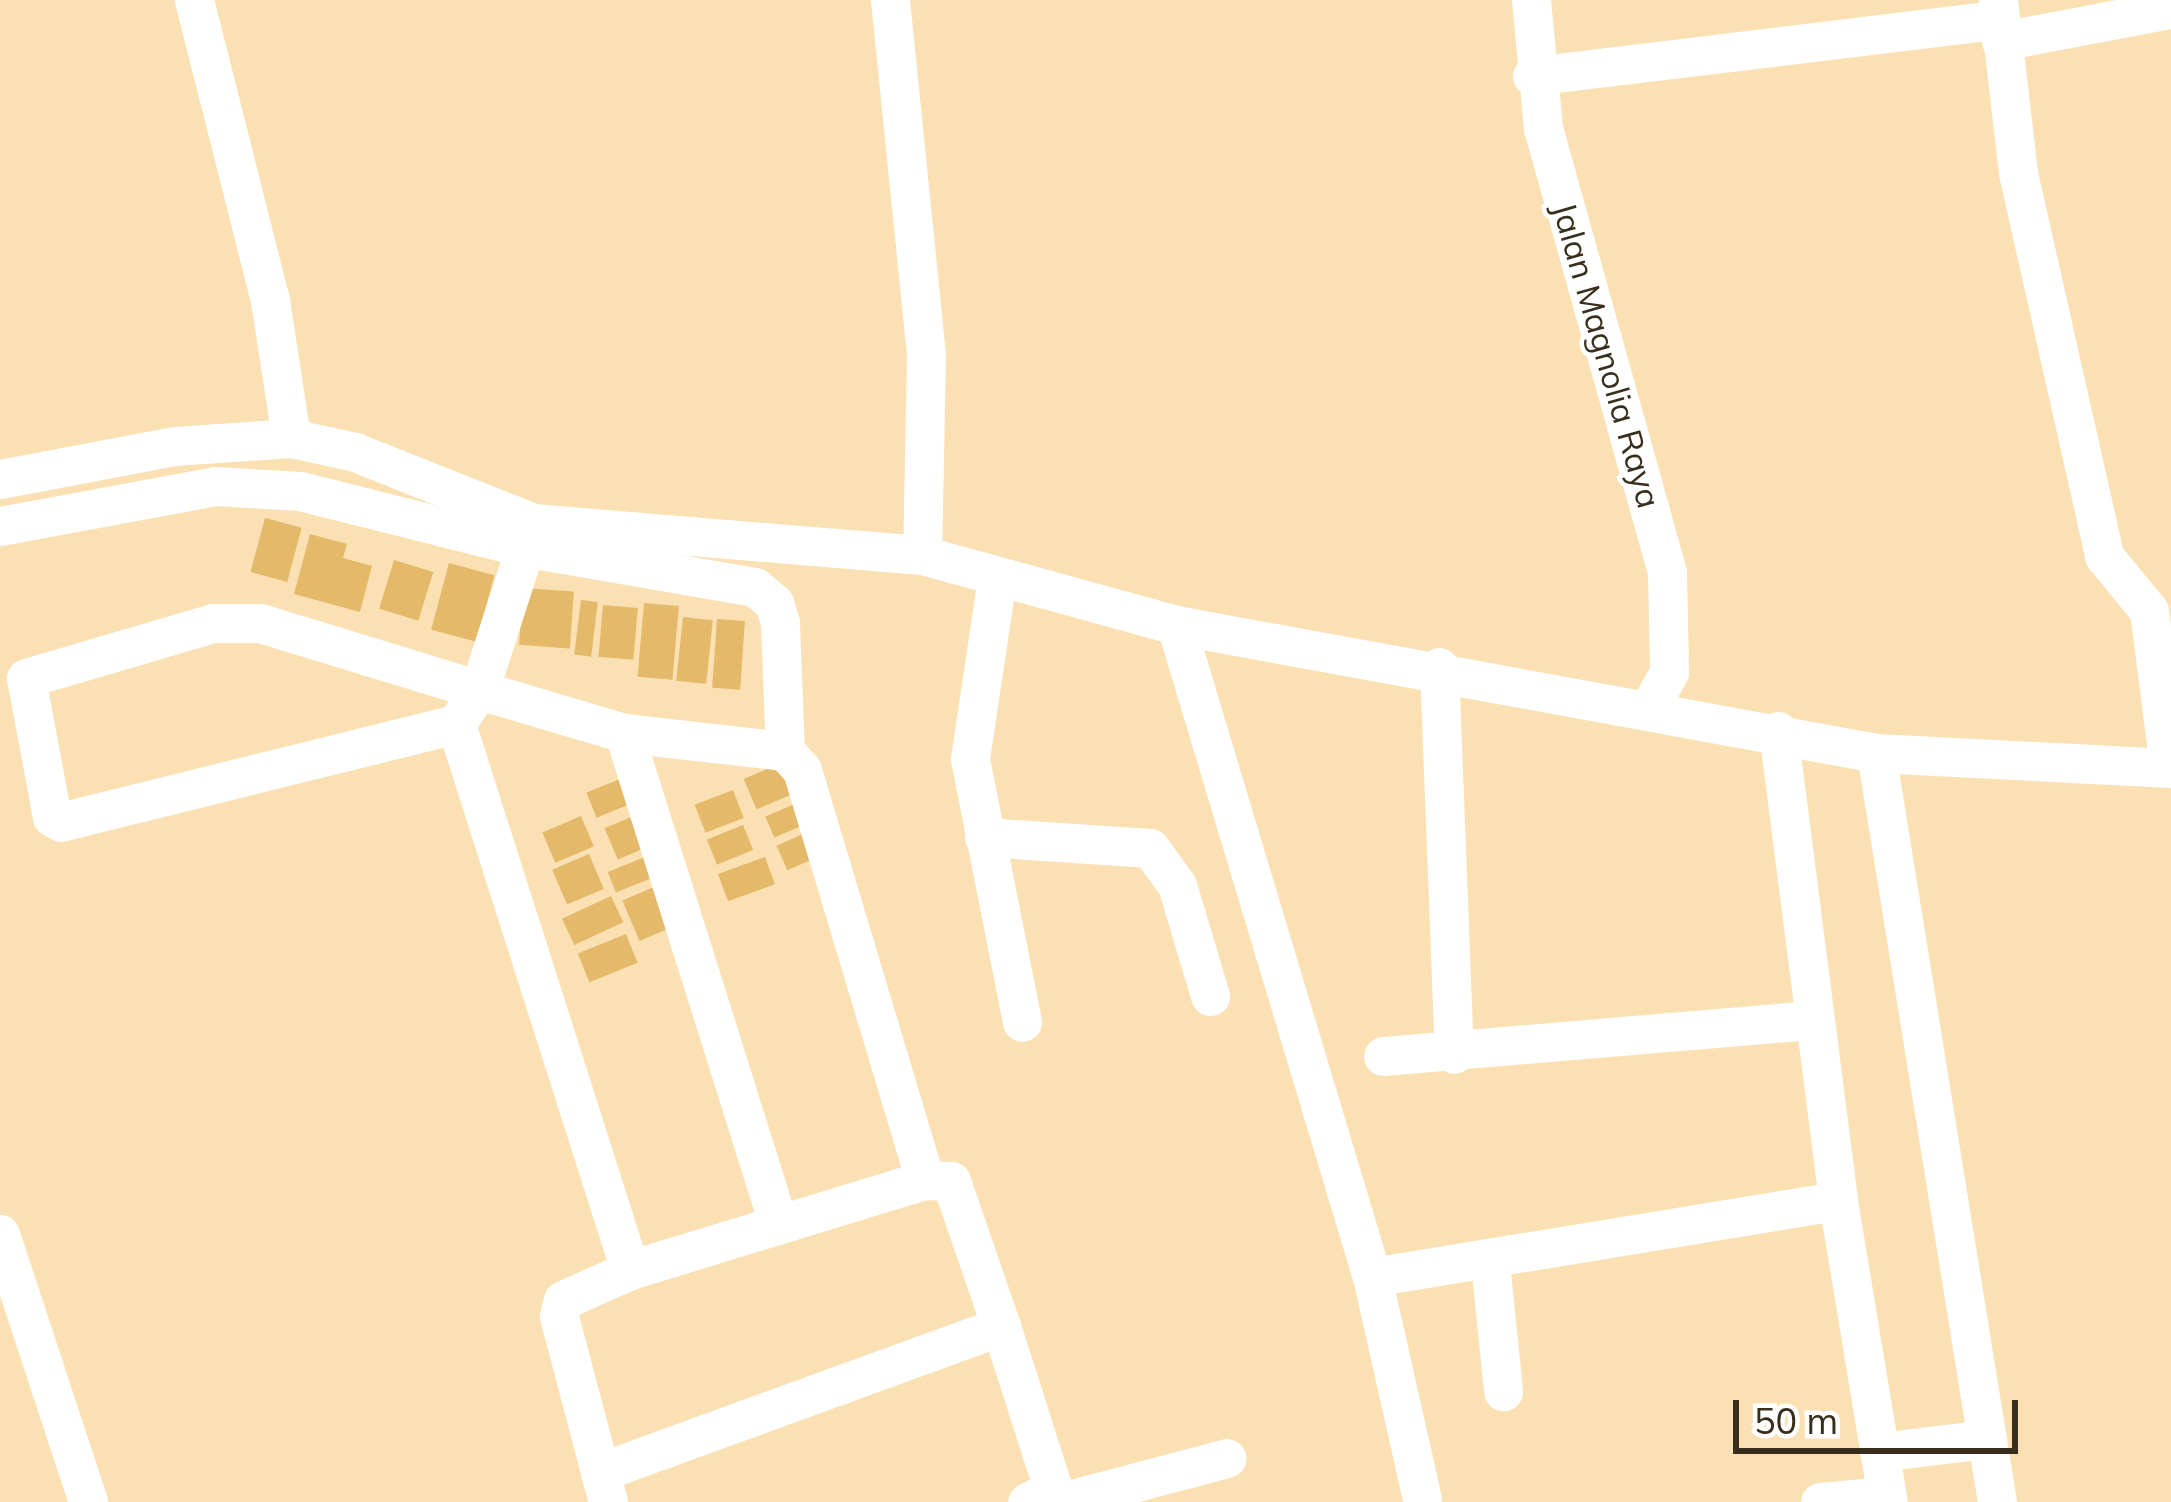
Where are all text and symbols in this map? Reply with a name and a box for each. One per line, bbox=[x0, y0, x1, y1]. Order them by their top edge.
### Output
street label: Jalan Magnolia Raya bbox=[1544, 198, 1670, 512]
scale bar bbox=[1739, 1376, 2024, 1450]
text: 50 m bbox=[1754, 1398, 1838, 1443]

